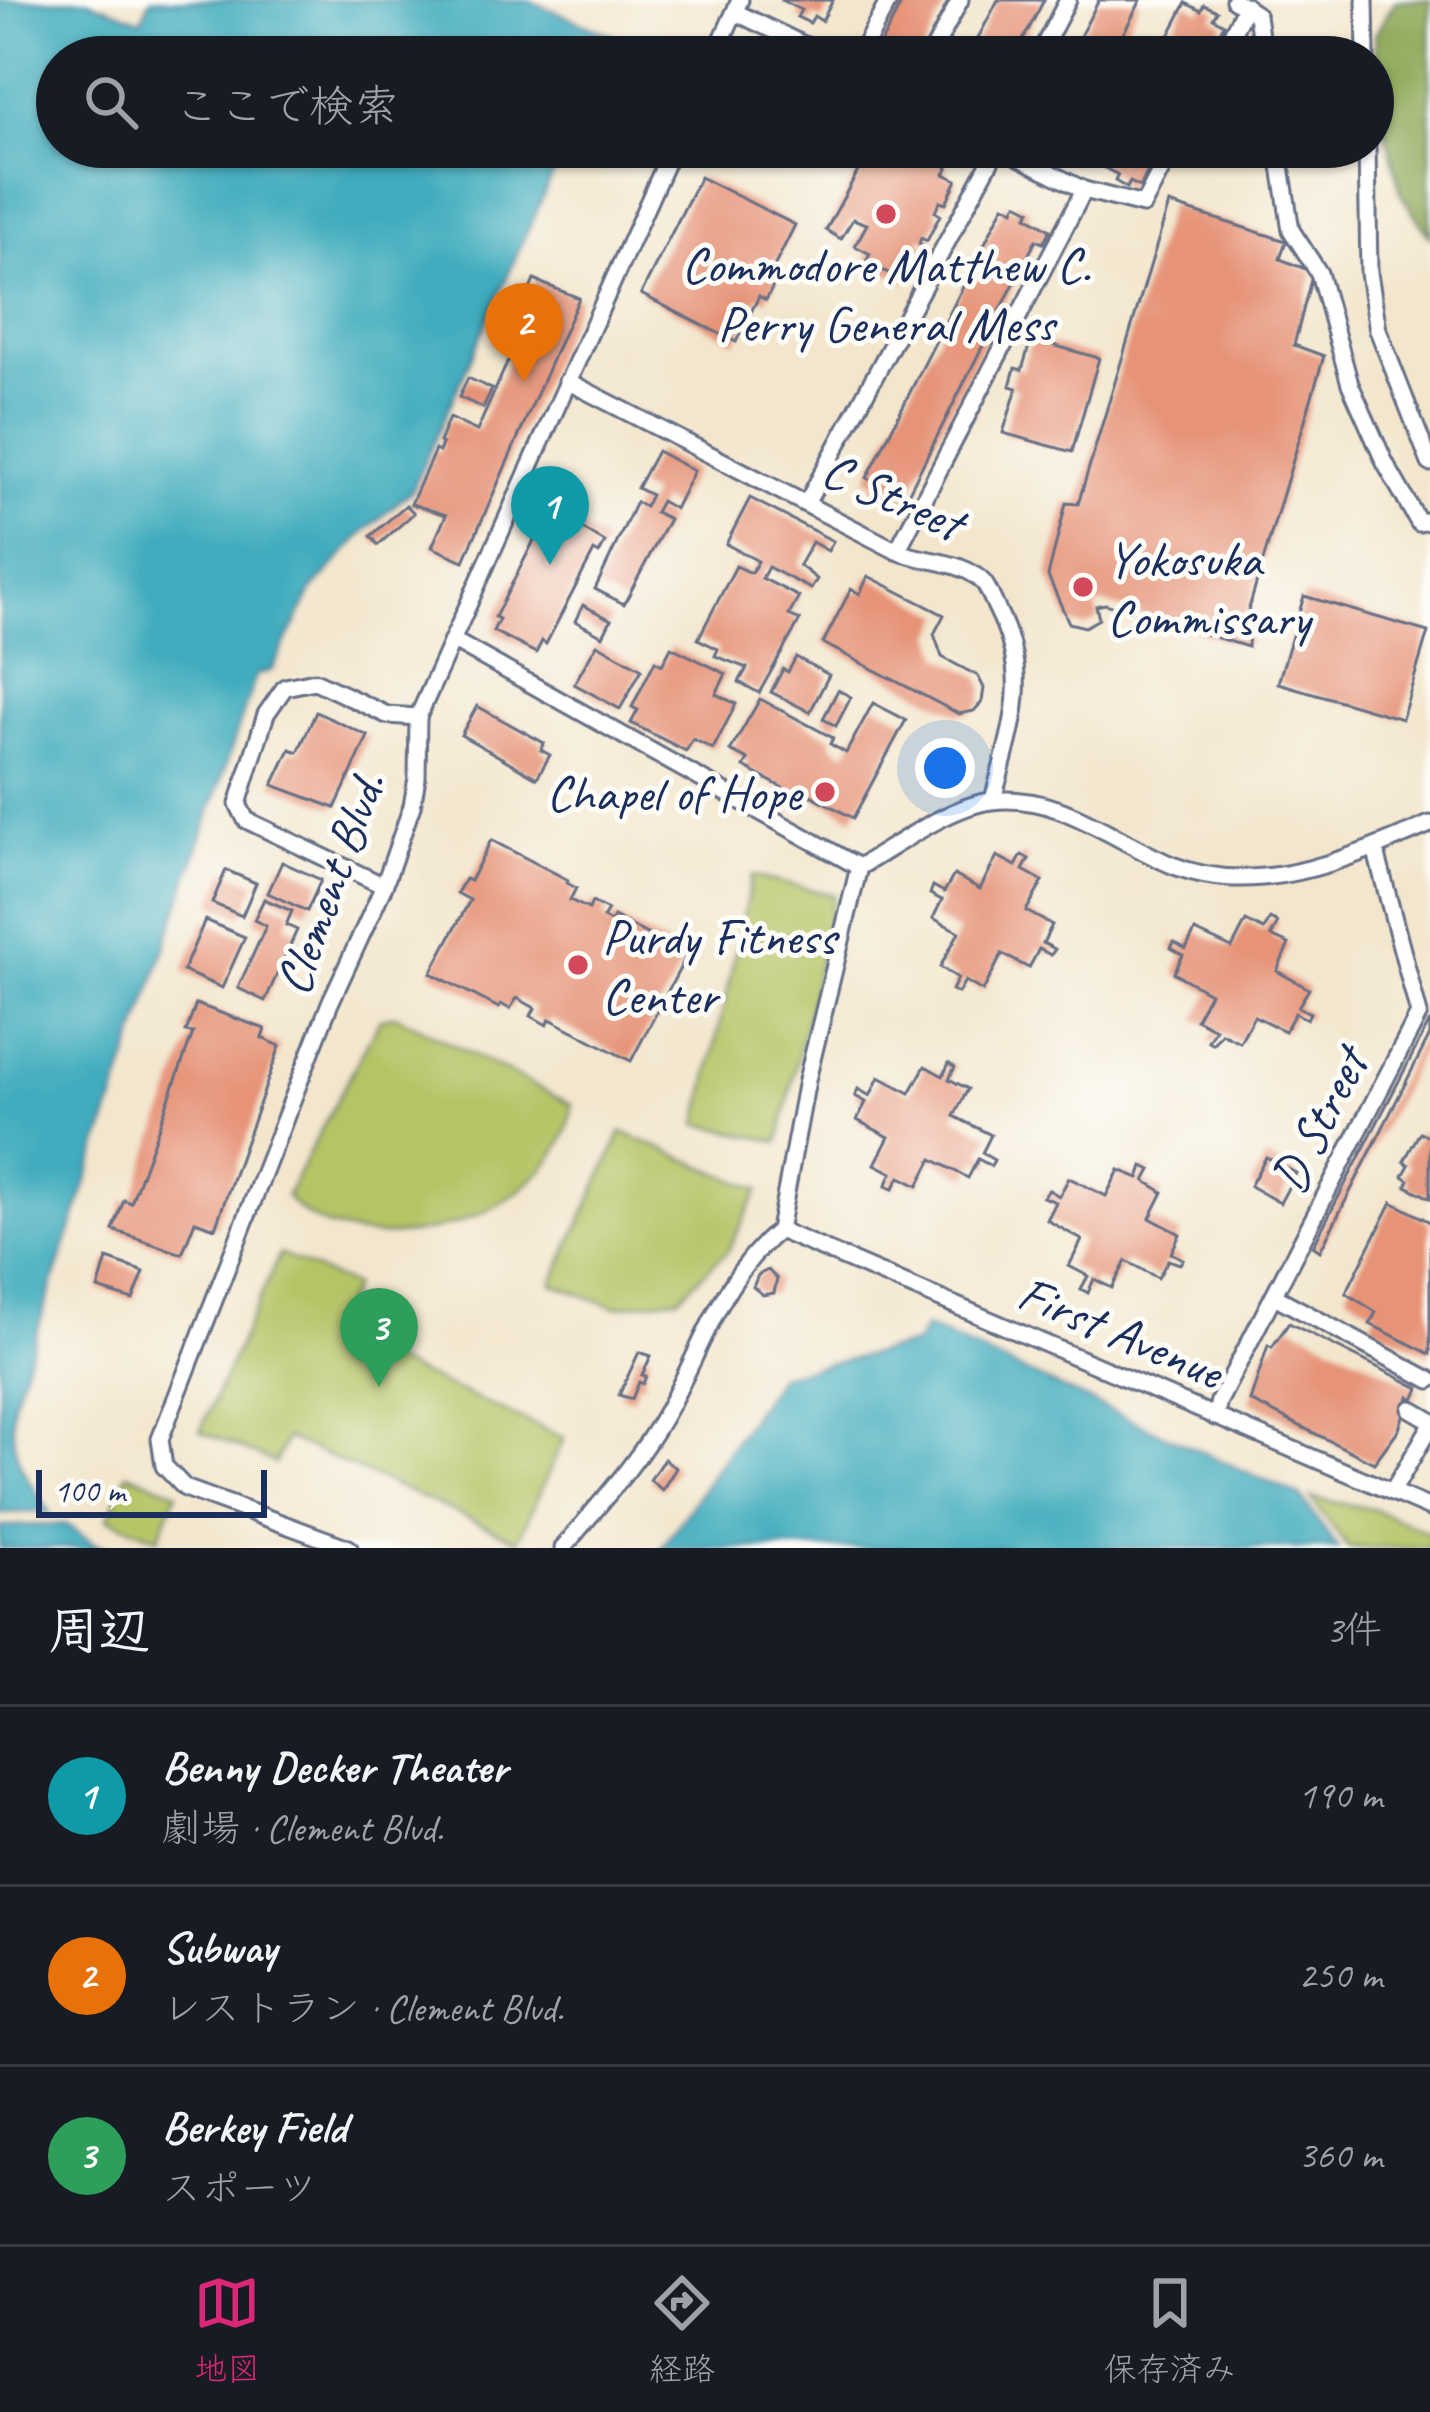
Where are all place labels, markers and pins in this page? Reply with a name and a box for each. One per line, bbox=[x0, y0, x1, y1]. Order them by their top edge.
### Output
marker: Commodore Matthew C. Perry General Mess bbox=[873, 201, 899, 227]
place label: Commodore Matthew C. Perry General Mess bbox=[681, 233, 1092, 356]
pin: 2 bbox=[485, 283, 563, 382]
pin: 1 bbox=[511, 466, 589, 565]
place label: Yokosuka Commissary bbox=[1107, 527, 1314, 650]
marker: Yokosuka Commissary bbox=[1070, 574, 1096, 600]
place label: Chapel of Hope bbox=[546, 761, 804, 825]
marker: Chapel of Hope bbox=[812, 779, 838, 805]
place label: Purdy Fitness Center bbox=[602, 905, 840, 1028]
marker: Purdy Fitness Center bbox=[565, 952, 591, 978]
pin: 3 bbox=[340, 1288, 418, 1387]

